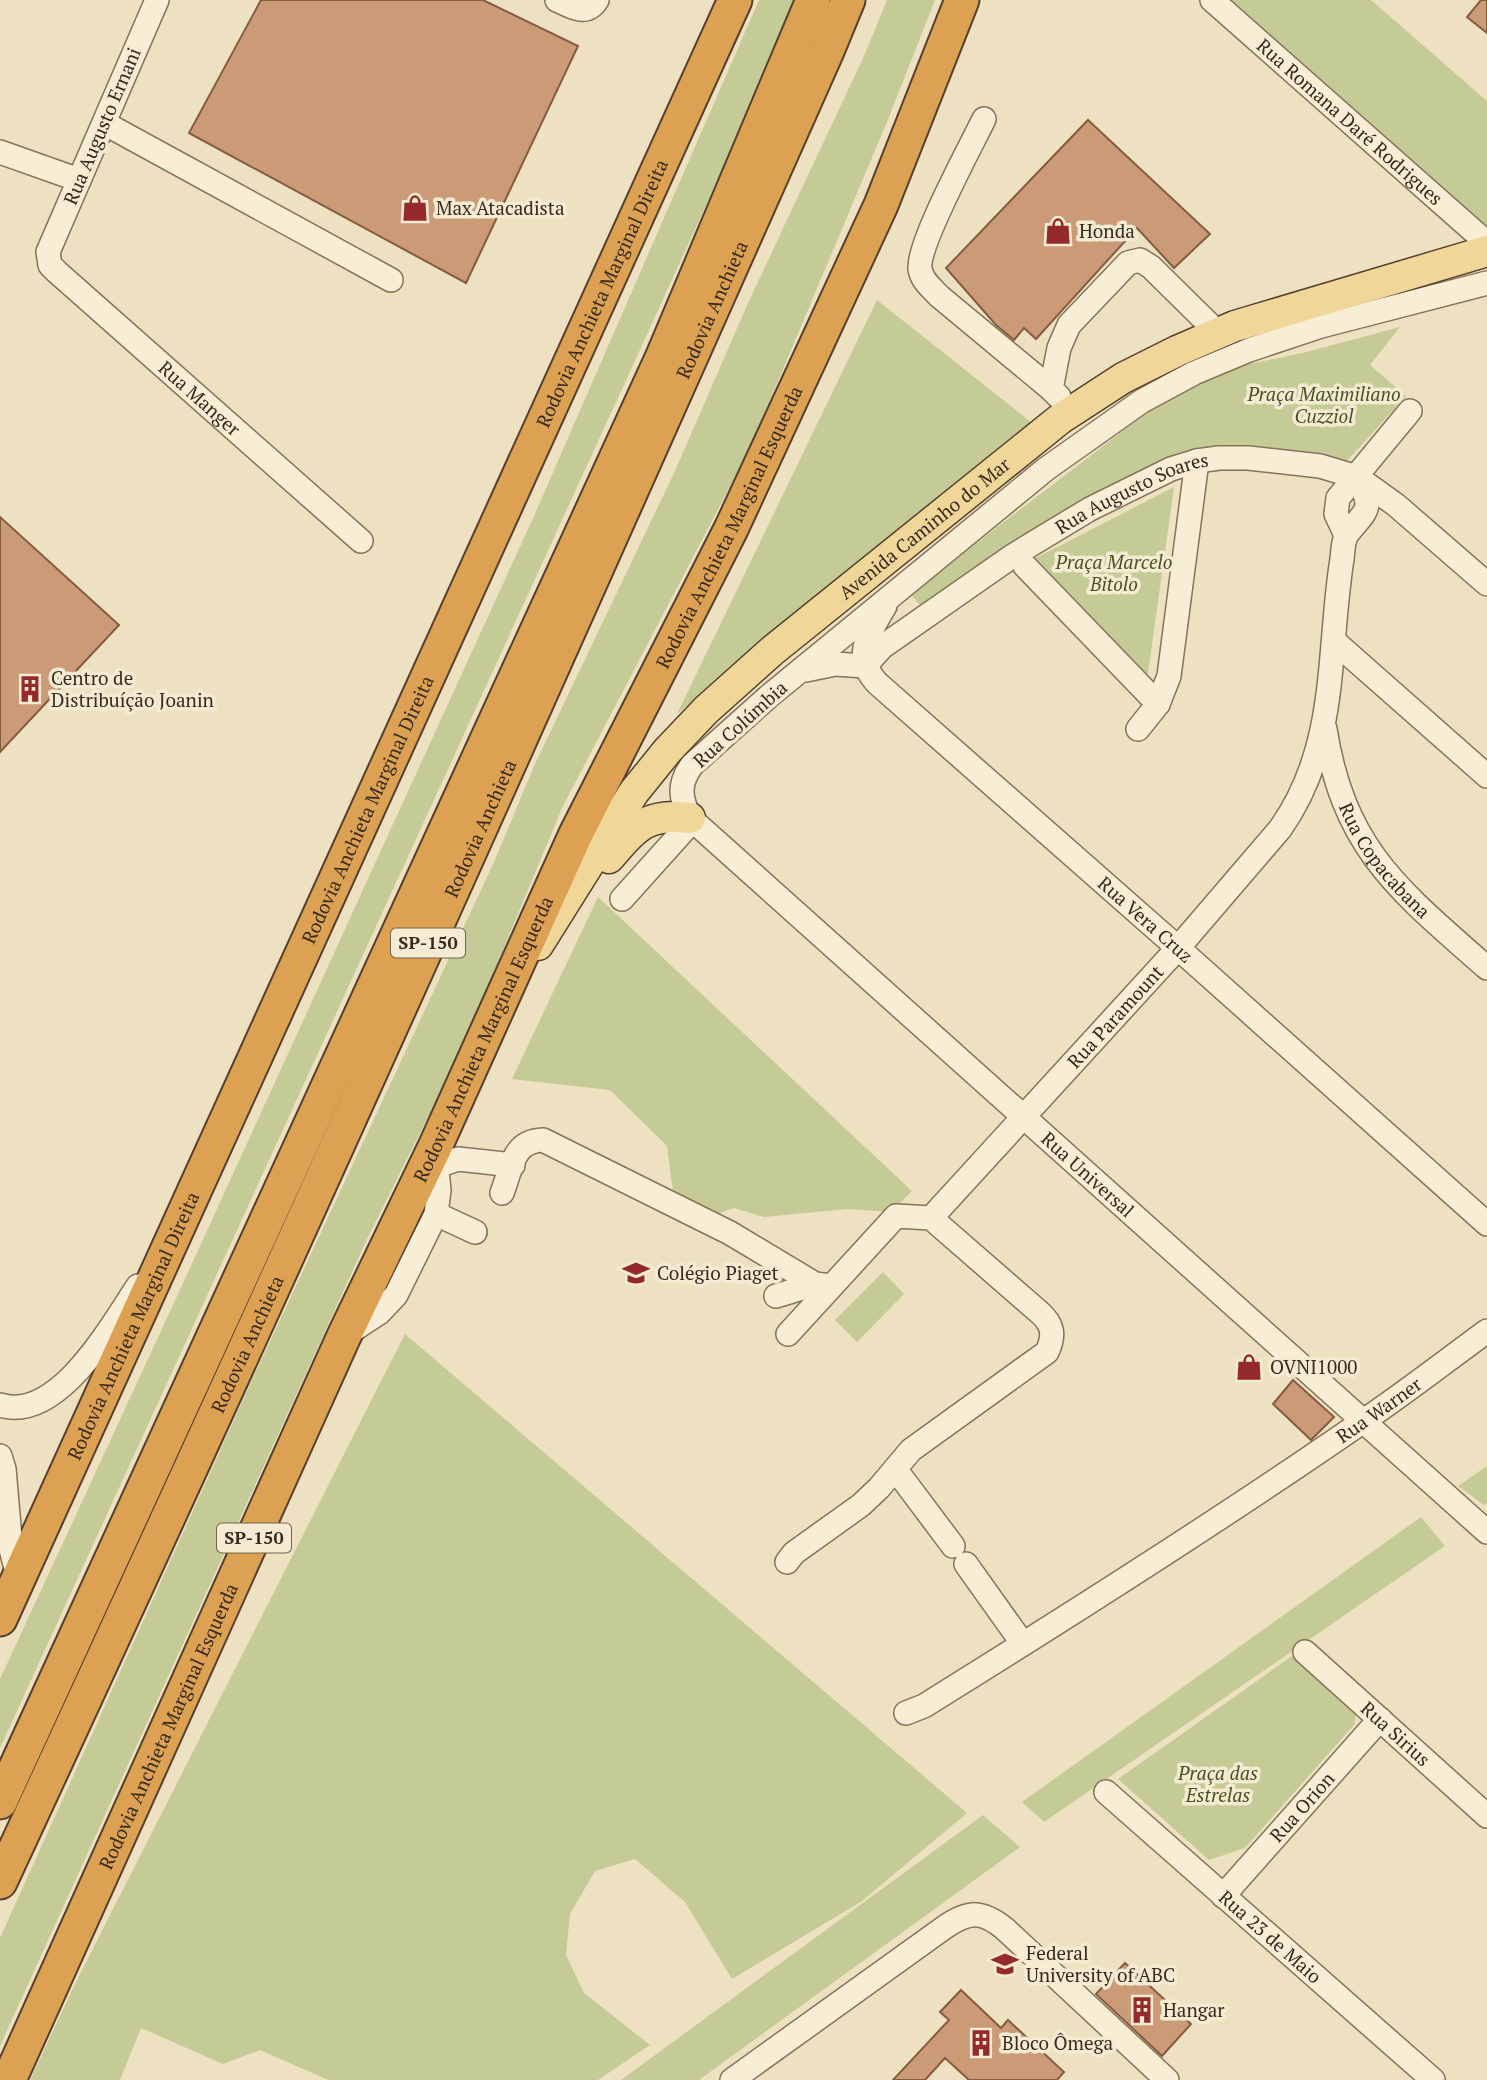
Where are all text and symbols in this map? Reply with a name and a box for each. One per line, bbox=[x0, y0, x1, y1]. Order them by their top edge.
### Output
street label: Rua Romana Daré Rodrigues bbox=[1252, 33, 1448, 210]
street label: Rua Augusto Ernani bbox=[57, 43, 146, 208]
street label: Rodovia Anchieta Marginal Direita bbox=[530, 155, 673, 431]
shop icon: Max Atacadista bbox=[400, 193, 430, 223]
place label: Max Atacadista bbox=[436, 195, 565, 220]
shop icon: Honda bbox=[1043, 216, 1073, 246]
place label: Honda bbox=[1079, 218, 1135, 243]
street label: Rodovia Anchieta bbox=[670, 236, 753, 382]
street label: Rua Manger bbox=[154, 355, 247, 441]
street label: Rodovia Anchieta Marginal Esquerda bbox=[649, 381, 808, 672]
park label: Praça Maximiliano Cuzziol bbox=[1246, 381, 1401, 428]
street label: Rua Augusto Soares bbox=[1050, 447, 1210, 539]
street label: Avenida Caminho do Mar bbox=[833, 451, 1015, 604]
park label: Praça Marcelo Bitolo bbox=[1055, 549, 1172, 596]
place label: Centro de Distribuíção Joanin bbox=[51, 665, 214, 712]
street label: Rodovia Anchieta Marginal Direita bbox=[295, 671, 439, 947]
building icon: Centro de Distribuíção Joanin bbox=[15, 674, 45, 704]
street label: Rua Colúmbia bbox=[687, 675, 792, 772]
street label: Rodovia Anchieta bbox=[438, 755, 522, 901]
street label: Rua Copacabana bbox=[1334, 799, 1436, 924]
street label: Rua Vera Cruz bbox=[1093, 870, 1199, 968]
street label: Rodovia Anchieta Marginal Esquerda bbox=[407, 892, 559, 1186]
road number: SP-150 bbox=[391, 928, 465, 958]
street label: Rua Paramount bbox=[1061, 959, 1168, 1073]
street label: Rua Universal bbox=[1036, 1126, 1140, 1222]
street label: Rodovia Anchieta Marginal Direita bbox=[61, 1187, 205, 1464]
school or university icon: Colégio Piaget bbox=[621, 1258, 651, 1288]
place label: Colégio Piaget bbox=[657, 1260, 779, 1285]
street label: Rodovia Anchieta bbox=[205, 1271, 289, 1417]
shop icon: OVNI1000 bbox=[1234, 1352, 1264, 1382]
place label: OVNI1000 bbox=[1270, 1354, 1357, 1379]
street label: Rua Warner bbox=[1331, 1371, 1427, 1448]
road number: SP-150 bbox=[217, 1524, 291, 1553]
street label: Rodovia Anchieta Marginal Esquerda bbox=[93, 1579, 243, 1873]
street label: Rua Sirius bbox=[1356, 1695, 1436, 1771]
park label: Praça das Estrelas bbox=[1177, 1760, 1258, 1807]
street label: Rua Orion bbox=[1264, 1766, 1340, 1847]
street label: Rua 23 de Maio bbox=[1214, 1884, 1327, 1988]
place label: Federal University of ABC bbox=[1026, 1940, 1175, 1987]
school or university icon: Federal University of ABC bbox=[990, 1949, 1020, 1979]
building icon: Hangar bbox=[1127, 1995, 1157, 2025]
place label: Hangar bbox=[1163, 1997, 1225, 2022]
building icon: Bloco Ômega bbox=[966, 2028, 996, 2058]
place label: Bloco Ômega bbox=[1002, 2030, 1114, 2055]

